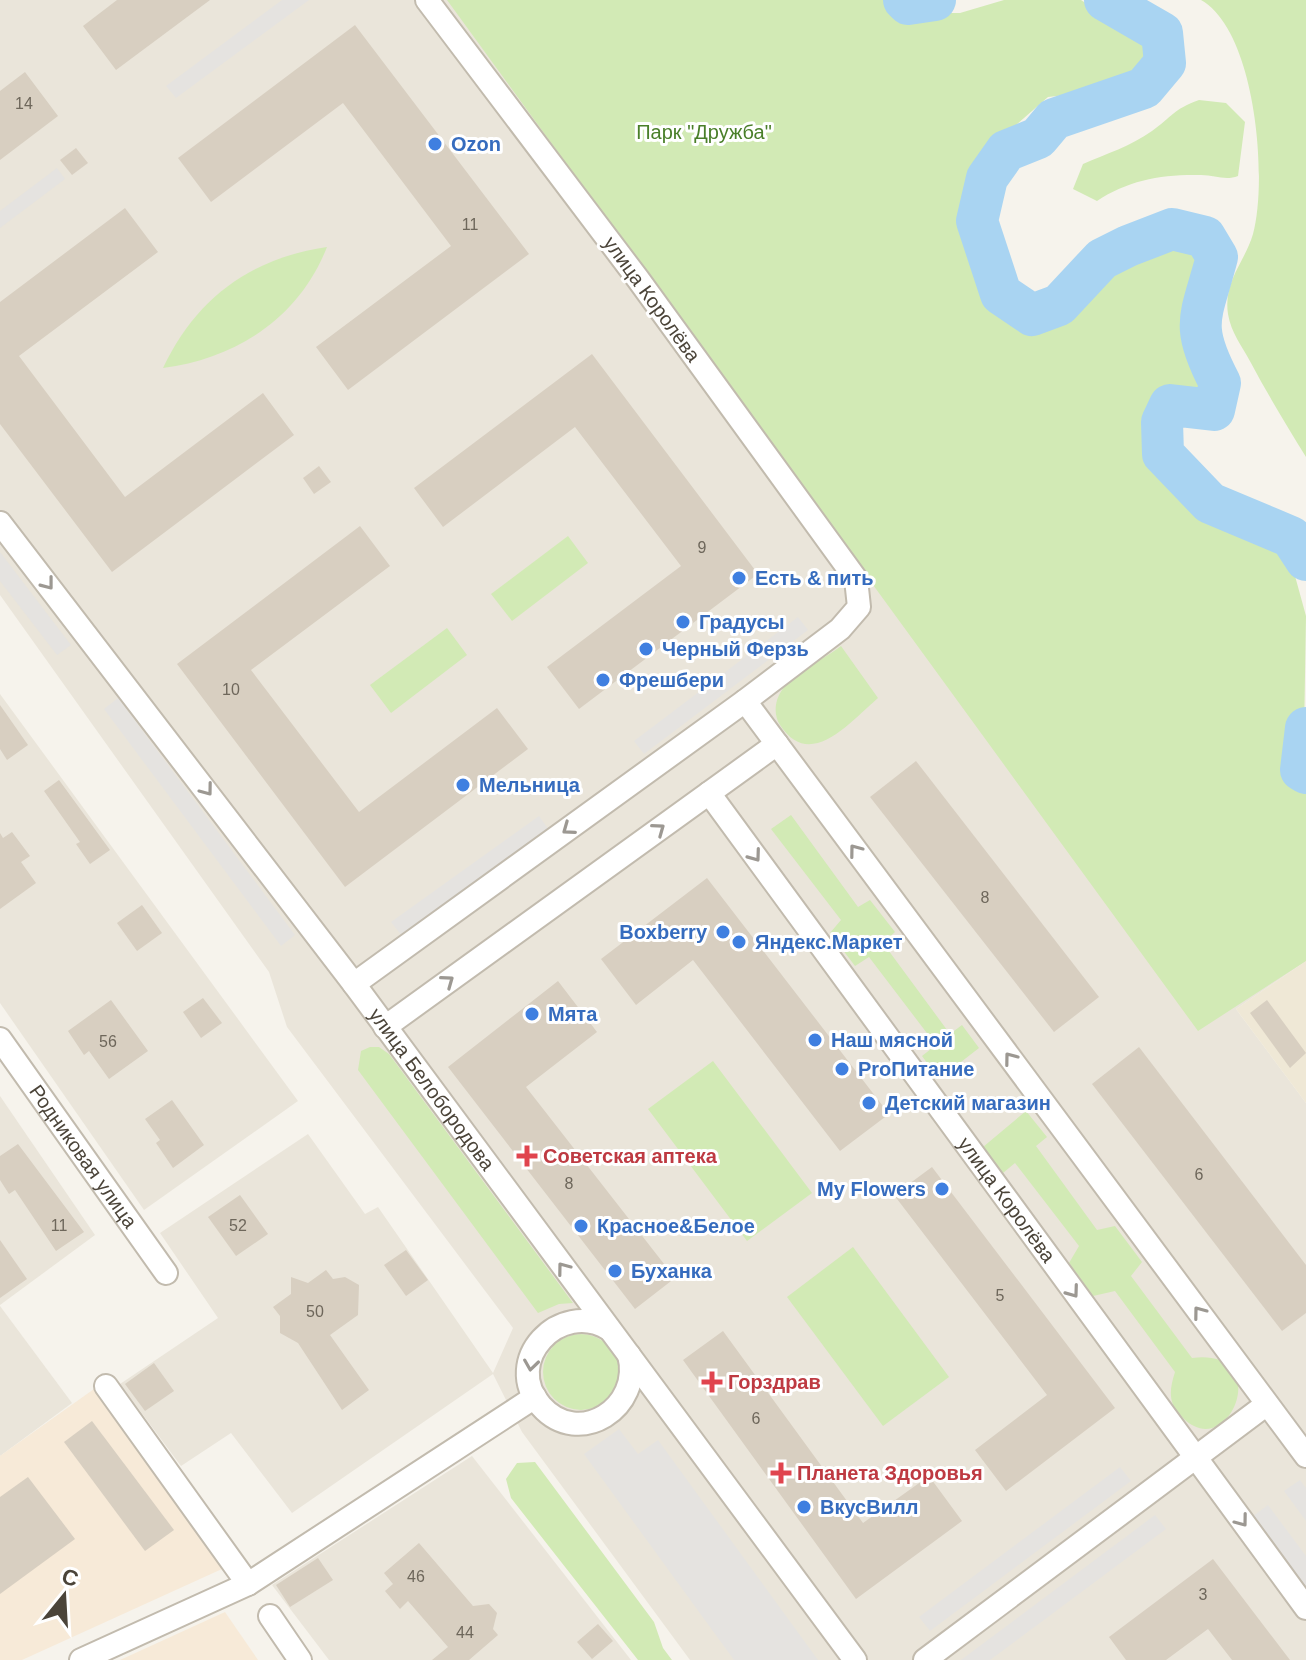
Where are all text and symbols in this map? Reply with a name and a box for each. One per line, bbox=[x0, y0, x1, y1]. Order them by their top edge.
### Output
house number: 14 bbox=[15, 95, 33, 112]
park label: Парк "Дружба" bbox=[636, 121, 772, 143]
place label: Ozon bbox=[451, 133, 501, 155]
marker: Ozon bbox=[426, 135, 444, 153]
house number: 11 bbox=[462, 216, 478, 233]
street label: улица Королёва bbox=[599, 232, 705, 367]
house number: 9 bbox=[698, 539, 707, 556]
place label: Есть & пить bbox=[755, 567, 874, 589]
marker: Есть & пить bbox=[730, 569, 748, 587]
one-way arrow bbox=[38, 575, 52, 590]
place label: Градусы bbox=[699, 611, 785, 633]
marker: Градусы bbox=[674, 613, 692, 631]
place label: Черный Ферзь bbox=[662, 638, 809, 660]
marker: Черный Ферзь bbox=[637, 640, 655, 658]
place label: Фрешбери bbox=[619, 669, 724, 691]
marker: Фрешбери bbox=[594, 671, 612, 689]
house number: 10 bbox=[222, 681, 240, 698]
place label: Мельница bbox=[479, 774, 581, 796]
marker: Мельница bbox=[454, 776, 472, 794]
one-way arrow bbox=[197, 782, 211, 796]
one-way arrow bbox=[563, 819, 577, 834]
one-way arrow bbox=[650, 824, 665, 839]
one-way arrow bbox=[851, 844, 865, 858]
one-way arrow bbox=[745, 847, 760, 862]
house number: 8 bbox=[981, 889, 990, 906]
place label: Boxberry bbox=[619, 921, 708, 943]
marker: Boxberry bbox=[714, 923, 732, 941]
place label: Яндекс.Маркет bbox=[755, 931, 903, 953]
marker: Яндекс.Маркет bbox=[730, 933, 748, 951]
one-way arrow bbox=[439, 976, 454, 991]
place label: Мята bbox=[548, 1003, 598, 1025]
street label: улица Белобородова bbox=[365, 1004, 500, 1175]
marker: Мята bbox=[523, 1005, 541, 1023]
place label: Наш мясной bbox=[831, 1029, 953, 1051]
marker: Наш мясной bbox=[806, 1031, 824, 1049]
house number: 56 bbox=[99, 1033, 117, 1050]
one-way arrow bbox=[1006, 1053, 1020, 1067]
place label: ProПитание bbox=[858, 1058, 974, 1080]
marker: ProПитание bbox=[833, 1060, 851, 1078]
street label: Родниковая улица bbox=[25, 1081, 142, 1233]
place label: Детский магазин bbox=[885, 1092, 1051, 1114]
marker: Детский магазин bbox=[860, 1094, 878, 1112]
street label: улица Королёва bbox=[954, 1133, 1060, 1267]
place label: Советская аптека bbox=[543, 1145, 718, 1167]
marker: Советская аптека bbox=[518, 1147, 536, 1165]
house number: 6 bbox=[1195, 1166, 1204, 1183]
house number: 8 bbox=[565, 1175, 574, 1192]
place label: My Flowers bbox=[817, 1178, 926, 1200]
marker: My Flowers bbox=[933, 1180, 951, 1198]
place label: Красное&Белое bbox=[597, 1215, 755, 1237]
house number: 11 bbox=[51, 1217, 67, 1234]
house number: 52 bbox=[229, 1217, 247, 1234]
marker: Красное&Белое bbox=[572, 1217, 590, 1235]
place label: Буханка bbox=[631, 1260, 713, 1282]
one-way arrow bbox=[559, 1262, 573, 1276]
marker: Буханка bbox=[606, 1262, 624, 1280]
one-way arrow bbox=[1064, 1283, 1078, 1298]
house number: 5 bbox=[996, 1287, 1005, 1304]
house number: 50 bbox=[306, 1303, 324, 1320]
one-way arrow bbox=[1194, 1306, 1209, 1321]
one-way arrow bbox=[523, 1359, 540, 1372]
place label: Горздрав bbox=[728, 1371, 821, 1393]
marker: Горздрав bbox=[703, 1373, 721, 1391]
house number: 6 bbox=[752, 1410, 761, 1427]
place label: Планета Здоровья bbox=[797, 1462, 983, 1484]
marker: Планета Здоровья bbox=[772, 1464, 790, 1482]
place label: ВкусВилл bbox=[820, 1496, 918, 1518]
marker: ВкусВилл bbox=[795, 1498, 813, 1516]
one-way arrow bbox=[1232, 1512, 1246, 1526]
north arrow bbox=[24, 1556, 104, 1636]
text: С bbox=[59, 1563, 82, 1592]
house number: 46 bbox=[407, 1568, 425, 1585]
house number: 3 bbox=[1199, 1586, 1208, 1603]
house number: 44 bbox=[456, 1624, 474, 1641]

